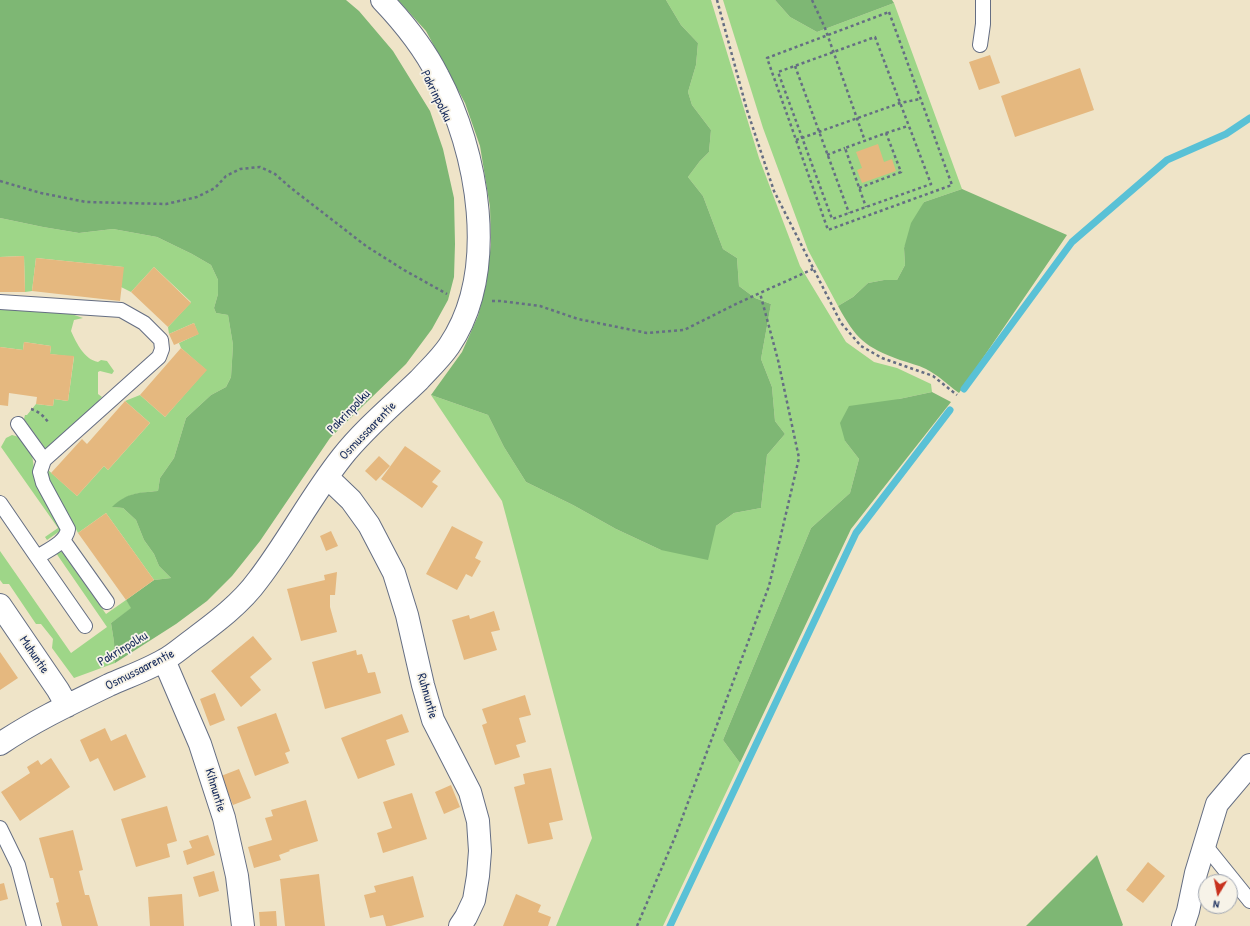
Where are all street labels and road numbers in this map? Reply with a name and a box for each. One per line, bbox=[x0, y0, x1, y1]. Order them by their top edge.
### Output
street label: Pakrinpolku bbox=[417, 68, 455, 124]
street label: Pakrinpolku bbox=[324, 387, 374, 437]
street label: Osmussaarentie bbox=[336, 399, 400, 463]
street label: Pakrinpolku bbox=[95, 628, 151, 670]
street label: Muhuntie bbox=[16, 633, 52, 677]
street label: Osmussaarentie bbox=[103, 646, 177, 694]
street label: Ruhnuntie bbox=[413, 672, 441, 720]
street label: Kihnuntie bbox=[201, 766, 229, 814]

